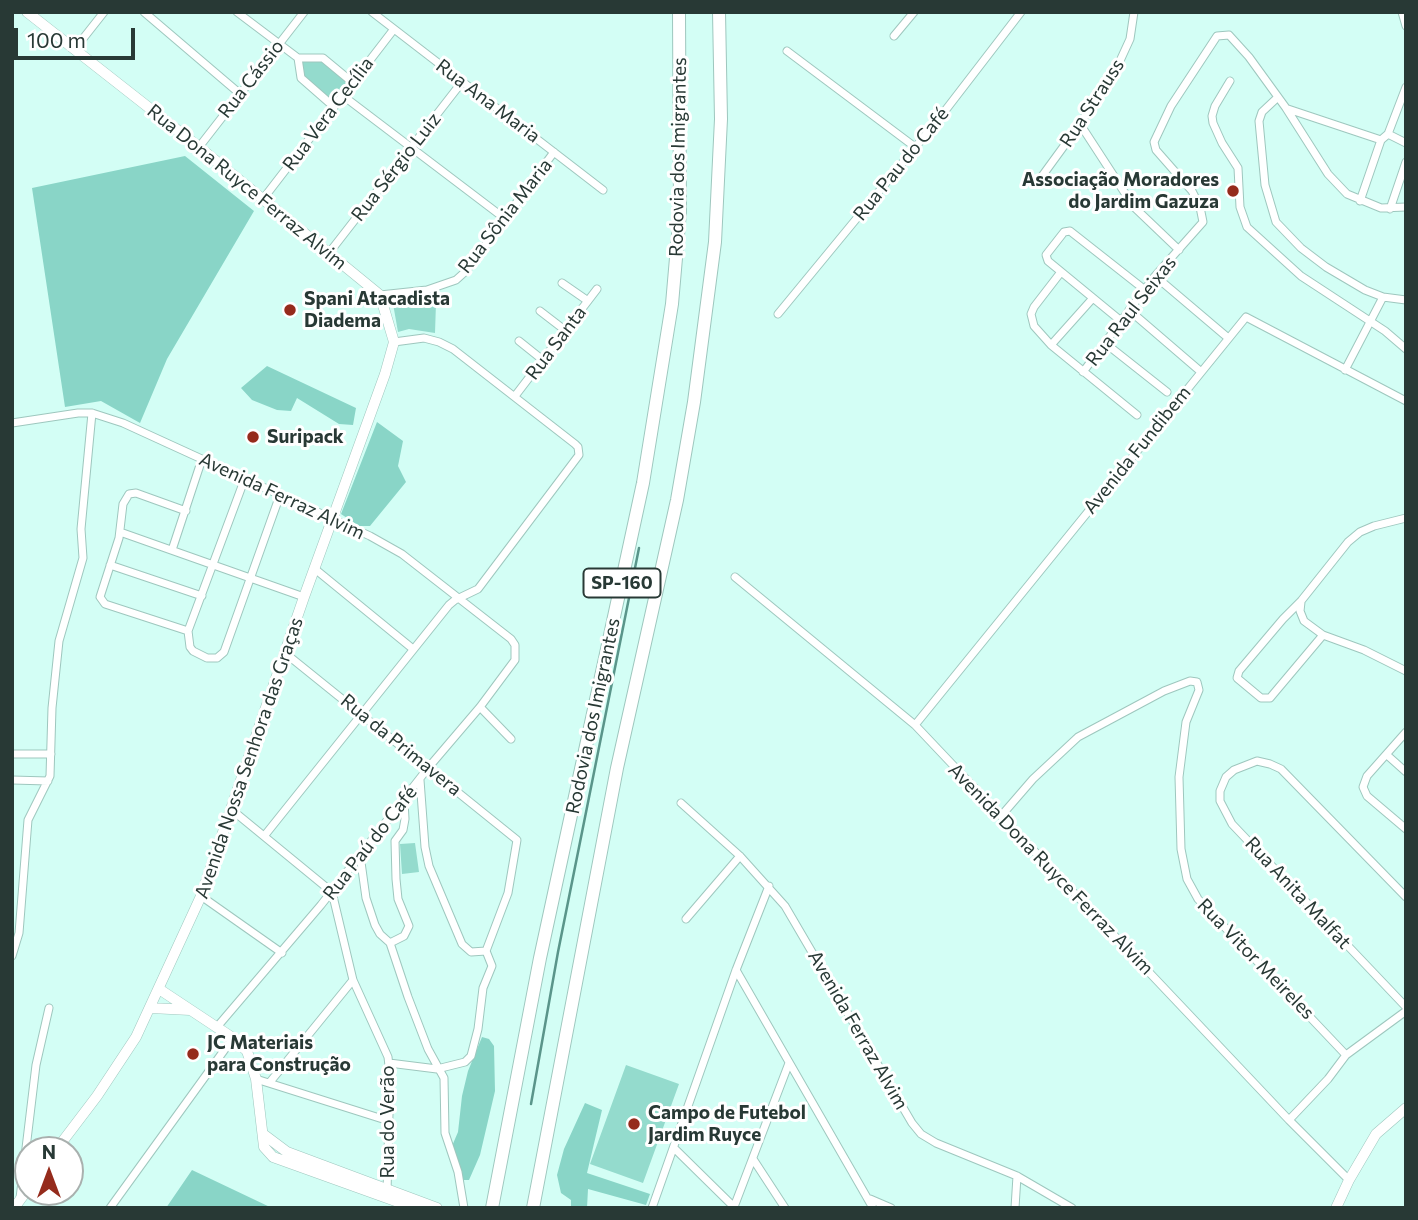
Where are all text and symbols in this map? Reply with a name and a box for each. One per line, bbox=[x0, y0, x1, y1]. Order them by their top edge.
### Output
scale bar bbox=[18, 14, 138, 58]
text: 100 m bbox=[27, 27, 86, 52]
street label: Rua Cássio bbox=[213, 35, 289, 123]
street label: Rua Vera Cecília bbox=[278, 53, 378, 175]
street label: Rua Ana Maria bbox=[431, 54, 545, 148]
street label: Rua Strauss bbox=[1055, 55, 1129, 151]
street label: Rodovia dos Imigrantes bbox=[665, 57, 691, 257]
street label: Rua Dona Ruyce Ferraz Alvim bbox=[143, 99, 351, 275]
street label: Rua Pau do Café bbox=[848, 103, 954, 225]
street label: Rua Sérgio Luiz bbox=[347, 108, 445, 226]
street label: Rua Sônia Maria bbox=[453, 154, 557, 278]
place label: Associação Moradores do Jardim Gazuza bbox=[1022, 169, 1219, 213]
marker: Associação Moradores do Jardim Gazuza bbox=[1225, 183, 1241, 199]
street label: Rua Raul Seixas bbox=[1081, 251, 1181, 371]
place label: Spani Atacadista Diadema bbox=[304, 288, 450, 332]
marker: Spani Atacadista Diadema bbox=[282, 302, 298, 318]
street label: Rua Santa bbox=[521, 302, 591, 384]
street label: Avenida Fundibem bbox=[1078, 381, 1196, 519]
place label: Suripack bbox=[267, 426, 344, 448]
marker: Suripack bbox=[245, 429, 261, 445]
street label: Avenida Ferraz Alvim bbox=[196, 448, 368, 544]
road number: SP-160 bbox=[584, 568, 660, 598]
street label: Avenida Nossa Senhora das Graças bbox=[190, 614, 308, 902]
street label: Rodovia dos Imigrantes bbox=[561, 616, 625, 816]
street label: Rua da Primavera bbox=[336, 689, 466, 801]
street label: Avenida Dona Ruyce Ferraz Alvim bbox=[944, 758, 1158, 980]
street label: Rua Paú do Café bbox=[318, 781, 422, 905]
street label: Rua Anita Malfat bbox=[1240, 832, 1356, 954]
street label: Rua Vitor Meireles bbox=[1193, 894, 1319, 1024]
street label: Avenida Ferraz Alvim bbox=[803, 946, 913, 1114]
place label: JC Materiais para Construção bbox=[207, 1032, 351, 1076]
marker: JC Materiais para Construção bbox=[185, 1046, 201, 1062]
street label: Rua do Verão bbox=[377, 1065, 399, 1179]
place label: Campo de Futebol Jardim Ruyce bbox=[648, 1102, 806, 1146]
marker: Campo de Futebol Jardim Ruyce bbox=[626, 1116, 642, 1132]
north arrow bbox=[14, 1136, 84, 1206]
text: N bbox=[42, 1140, 56, 1163]

